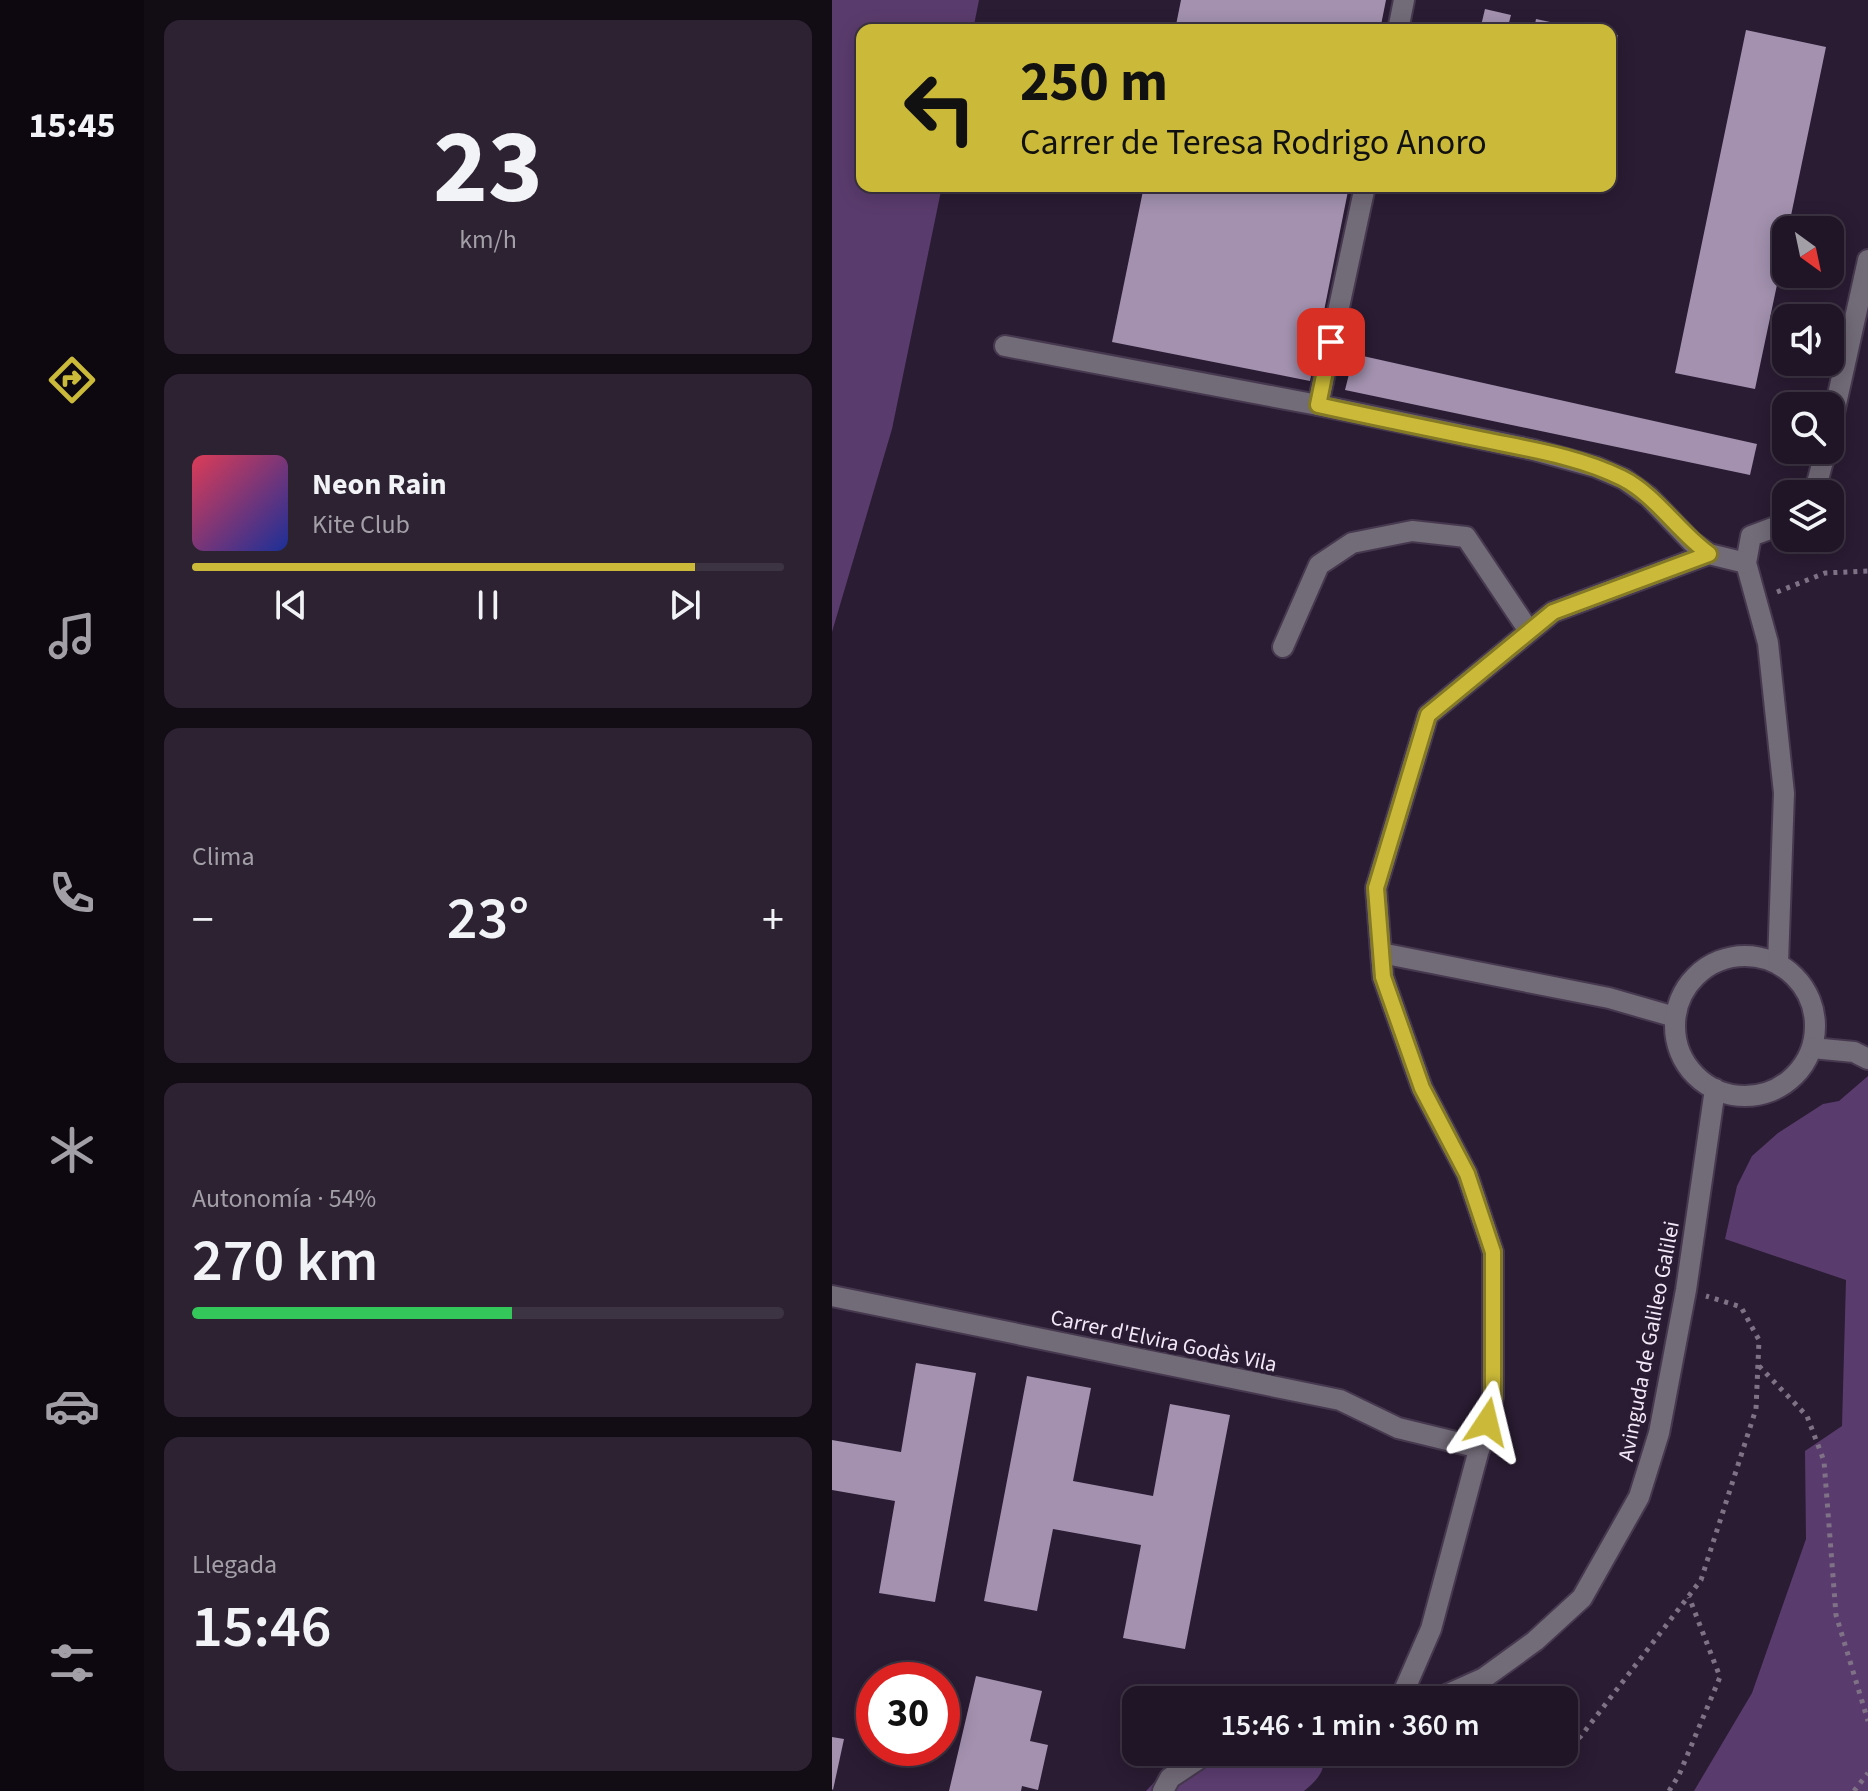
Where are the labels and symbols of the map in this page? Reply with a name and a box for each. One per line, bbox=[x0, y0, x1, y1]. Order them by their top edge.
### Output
north arrow bbox=[1772, 216, 1844, 288]
pin bbox=[1297, 308, 1365, 376]
street label: Avinguda de Galileo Galilei bbox=[1610, 1218, 1688, 1464]
street label: Carrer d'Elvira Godàs Vila bbox=[1048, 1301, 1280, 1381]
position arrow bbox=[1445, 1380, 1529, 1464]
speed limit sign: 30 bbox=[856, 1662, 960, 1766]

